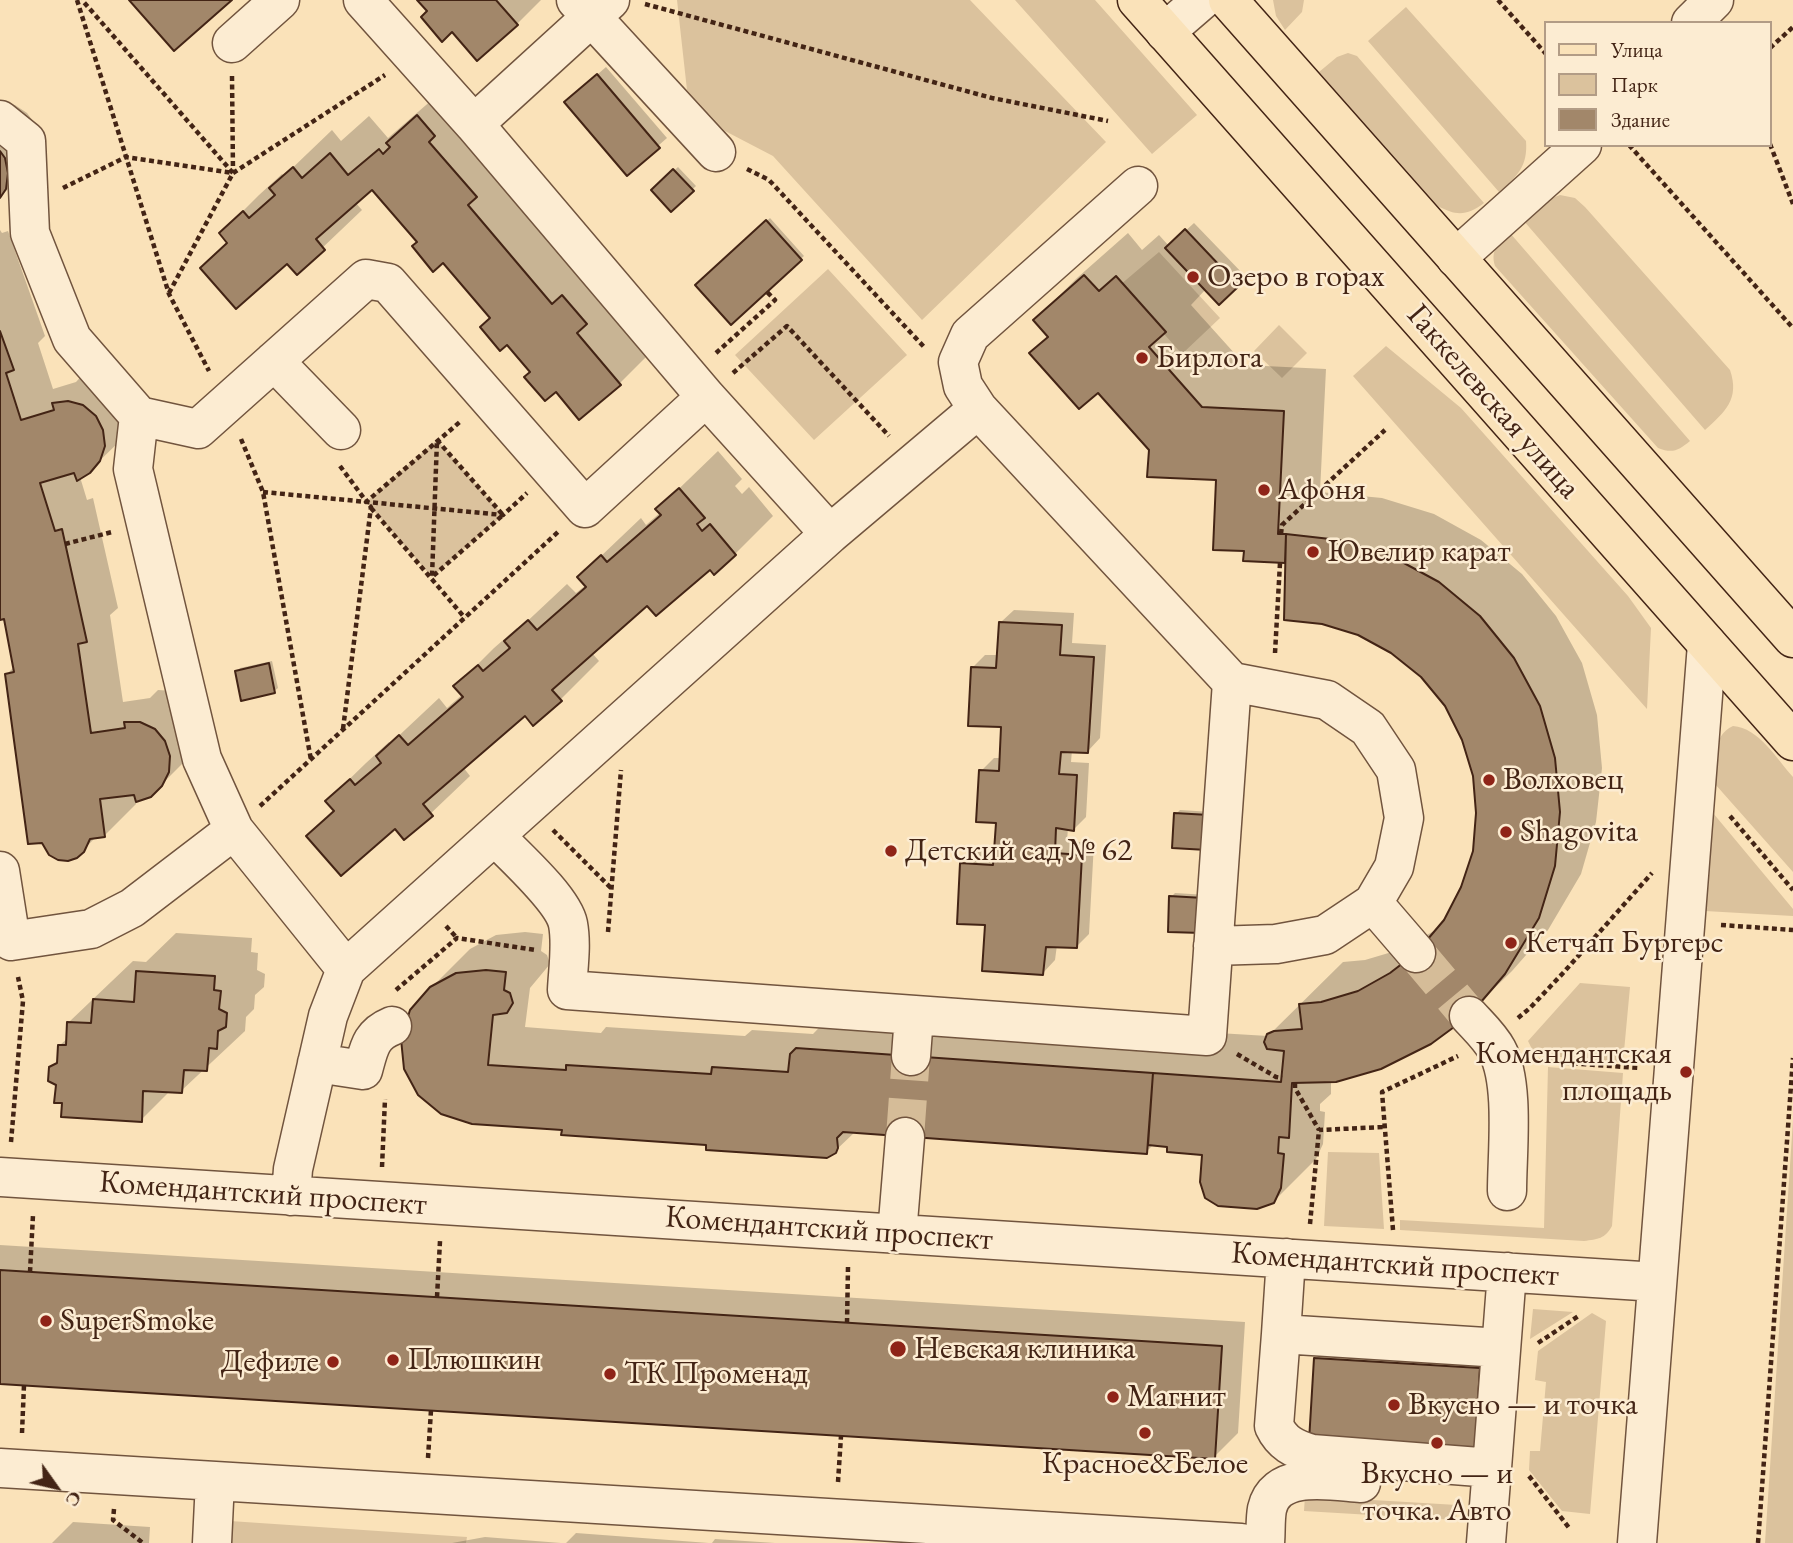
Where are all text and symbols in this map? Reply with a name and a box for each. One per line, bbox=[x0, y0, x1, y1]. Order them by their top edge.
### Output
legend bbox=[1545, 21, 1772, 147]
text: Улица bbox=[1611, 36, 1663, 63]
text: Парк bbox=[1611, 71, 1658, 98]
text: Здание bbox=[1611, 106, 1670, 133]
place label: Озеро в горах bbox=[1207, 258, 1385, 296]
marker: Озеро в горах bbox=[1185, 269, 1201, 285]
street label: Гаккелевская улица bbox=[1398, 297, 1588, 507]
place label: Бирлога bbox=[1156, 339, 1263, 377]
marker: Бирлога bbox=[1134, 350, 1150, 366]
place label: Афоня bbox=[1278, 471, 1366, 509]
marker: Афоня bbox=[1256, 482, 1272, 498]
place label: Ювелир карат bbox=[1327, 533, 1511, 571]
marker: Ювелир карат bbox=[1305, 544, 1321, 560]
place label: Волховец bbox=[1503, 761, 1624, 799]
marker: Волховец bbox=[1481, 772, 1497, 788]
place label: Shagovita bbox=[1520, 813, 1638, 851]
marker: Shagovita bbox=[1498, 824, 1514, 840]
place label: Детский сад № 62 bbox=[905, 832, 1132, 870]
marker: Детский сад № 62 bbox=[883, 843, 899, 859]
place label: Кетчап Бургерс bbox=[1525, 924, 1724, 962]
marker: Кетчап Бургерс bbox=[1503, 935, 1519, 951]
place label: Комендантская площадь bbox=[1475, 1035, 1672, 1110]
marker: Комендантская площадь bbox=[1678, 1064, 1694, 1080]
street label: Комендантский проспект bbox=[98, 1163, 428, 1225]
street label: Комендантский проспект bbox=[664, 1198, 994, 1260]
street label: Комендантский проспект bbox=[1230, 1234, 1560, 1296]
place label: SuperSmoke bbox=[60, 1302, 214, 1340]
marker: SuperSmoke bbox=[38, 1313, 54, 1329]
place label: Невская клиника bbox=[914, 1330, 1136, 1368]
marker: Невская клиника bbox=[888, 1339, 908, 1359]
place label: Плюшкин bbox=[407, 1341, 541, 1379]
place label: Дефиле bbox=[221, 1343, 319, 1381]
marker: Плюшкин bbox=[385, 1352, 401, 1368]
marker: Дефиле bbox=[325, 1354, 341, 1370]
place label: ТК Променад bbox=[624, 1355, 808, 1393]
marker: ТК Променад bbox=[602, 1366, 618, 1382]
place label: Магнит bbox=[1127, 1378, 1226, 1416]
place label: Вкусно — и точка bbox=[1408, 1386, 1638, 1424]
marker: Магнит bbox=[1105, 1389, 1121, 1405]
marker: Вкусно — и точка bbox=[1386, 1397, 1402, 1413]
marker: Красное&Белое bbox=[1137, 1425, 1153, 1441]
marker: Вкусно — и точка. Авто bbox=[1429, 1435, 1445, 1451]
place label: Красное&Белое bbox=[1042, 1445, 1248, 1483]
north arrow bbox=[21, 1452, 91, 1522]
place label: Вкусно — и точка. Авто bbox=[1361, 1455, 1513, 1530]
text: С bbox=[60, 1486, 88, 1512]

